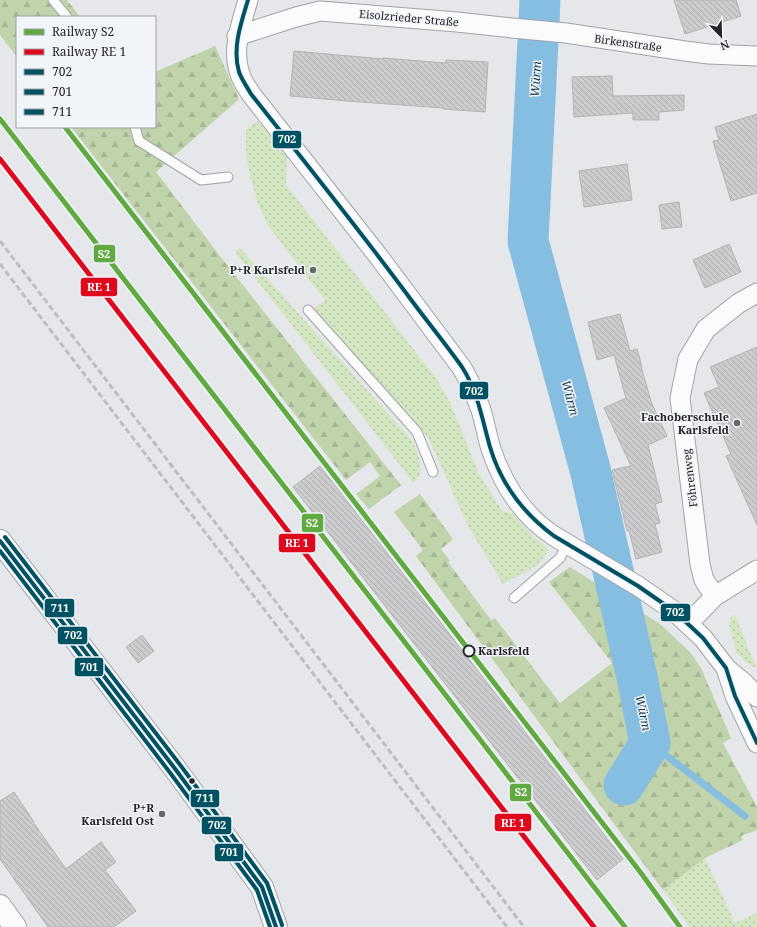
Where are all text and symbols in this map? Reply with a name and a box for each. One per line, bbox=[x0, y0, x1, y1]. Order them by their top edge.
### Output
street label: Eisolzrieder Straße bbox=[359, 6, 460, 29]
legend bbox=[16, 16, 156, 128]
north arrow bbox=[701, 16, 741, 56]
text: Railway S2 bbox=[52, 23, 114, 40]
street label: Birkenstraße bbox=[593, 30, 663, 55]
text: N bbox=[718, 37, 732, 54]
text: Railway RE 1 bbox=[52, 43, 126, 60]
water label: Würm bbox=[526, 60, 545, 97]
text: 702 bbox=[52, 63, 72, 80]
text: 701 bbox=[52, 83, 72, 100]
text: 711 bbox=[52, 103, 72, 120]
line badge: 702 bbox=[272, 130, 302, 149]
text: 702 bbox=[278, 131, 296, 146]
line badge: S2 bbox=[93, 244, 116, 263]
text: S2 bbox=[98, 246, 110, 261]
place label: P+R Karlsfeld bbox=[230, 262, 305, 277]
marker: P+R Karlsfeld bbox=[308, 265, 318, 275]
line badge: RE 1 bbox=[80, 277, 118, 297]
text: RE 1 bbox=[87, 279, 111, 294]
water label: Würm bbox=[558, 378, 583, 418]
line badge: 702 bbox=[459, 381, 489, 400]
text: 702 bbox=[465, 383, 483, 398]
place label: Fachoberschule Karlsfeld bbox=[641, 409, 729, 437]
marker: Fachoberschule Karlsfeld bbox=[732, 418, 742, 428]
street label: Föhrenweg bbox=[678, 448, 701, 508]
line badge: S2 bbox=[301, 513, 324, 533]
text: S2 bbox=[306, 515, 318, 530]
line badge: RE 1 bbox=[278, 533, 316, 553]
text: RE 1 bbox=[285, 535, 309, 550]
line badge: 711 bbox=[44, 598, 75, 618]
text: 711 bbox=[51, 600, 69, 615]
line badge: 702 bbox=[660, 603, 691, 622]
text: 702 bbox=[666, 604, 684, 619]
line badge: 702 bbox=[57, 626, 88, 645]
text: 702 bbox=[64, 627, 82, 642]
place label: Karlsfeld bbox=[478, 643, 529, 658]
marker: Karlsfeld bbox=[462, 644, 476, 658]
line badge: 701 bbox=[74, 657, 104, 677]
text: 701 bbox=[80, 659, 98, 674]
water label: Würm bbox=[631, 693, 656, 733]
unlabelled marker bbox=[187, 776, 197, 786]
line badge: S2 bbox=[509, 783, 532, 802]
text: S2 bbox=[515, 784, 527, 799]
line badge: 711 bbox=[190, 789, 220, 808]
text: 711 bbox=[196, 790, 214, 805]
place label: P+R Karlsfeld Ost bbox=[81, 800, 155, 828]
marker: P+R Karlsfeld Ost bbox=[157, 809, 167, 819]
line badge: RE 1 bbox=[494, 813, 532, 832]
text: RE 1 bbox=[501, 815, 525, 830]
line badge: 702 bbox=[201, 816, 232, 835]
text: 702 bbox=[208, 817, 226, 832]
line badge: 701 bbox=[214, 843, 244, 862]
text: 701 bbox=[220, 844, 238, 859]

